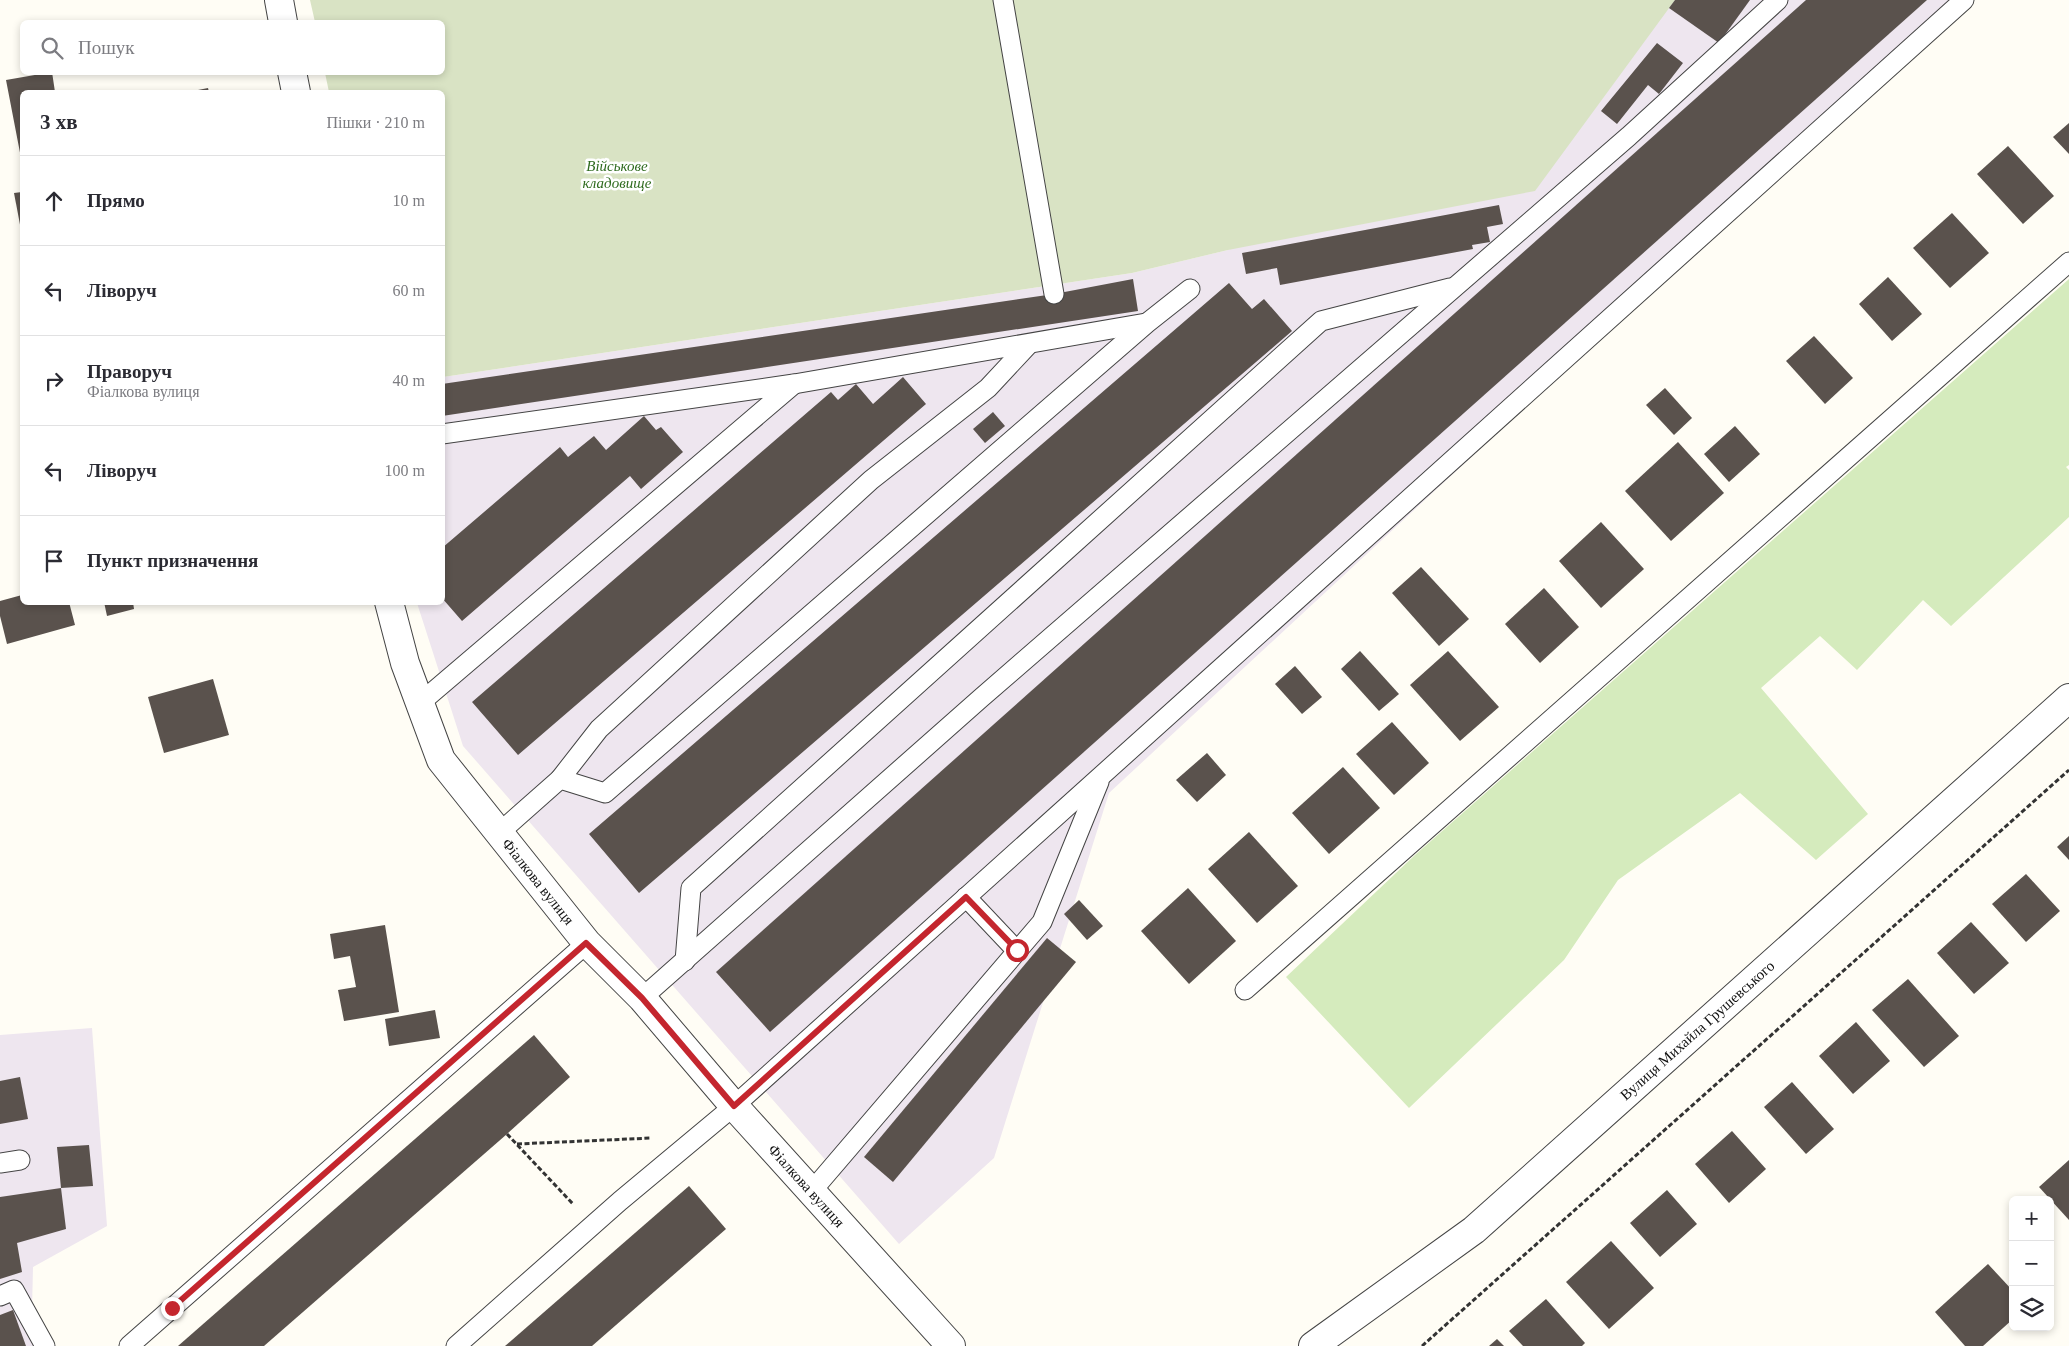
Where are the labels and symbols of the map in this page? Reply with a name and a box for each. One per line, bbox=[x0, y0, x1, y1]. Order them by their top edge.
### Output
park label: Військове кладовище bbox=[583, 158, 652, 191]
street label: Фіалкова вулиця bbox=[499, 835, 577, 928]
route start bbox=[1006, 939, 1029, 962]
street label: Вулиця Михайла Грушевського bbox=[1617, 957, 1777, 1103]
street label: Фіалкова вулиця bbox=[765, 1141, 848, 1230]
route end bbox=[161, 1297, 184, 1320]

